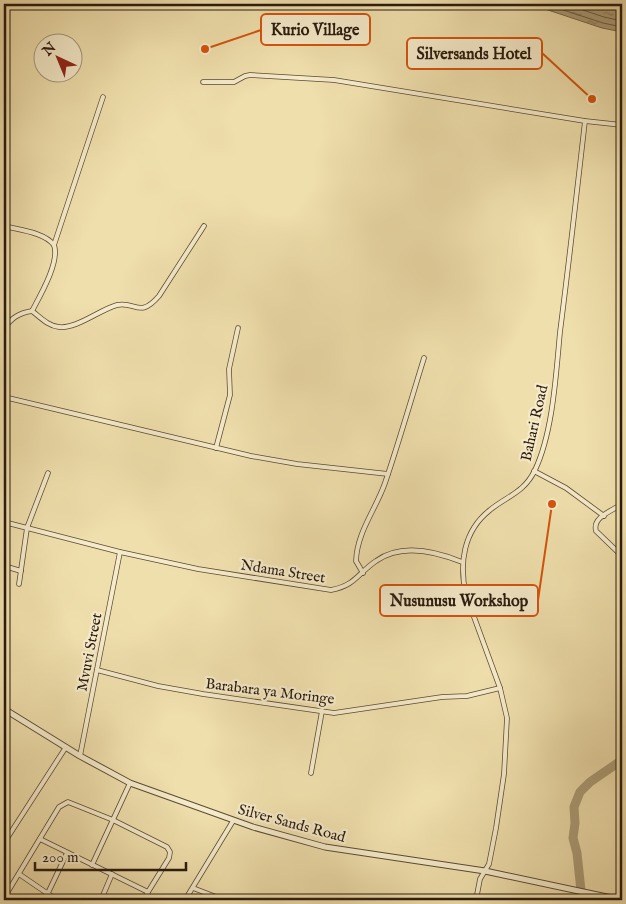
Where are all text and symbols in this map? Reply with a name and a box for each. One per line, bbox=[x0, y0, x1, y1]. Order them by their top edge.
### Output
callout: Kurio Village bbox=[261, 14, 370, 45]
text: Kurio Village bbox=[271, 21, 360, 41]
north arrow bbox=[32, 32, 82, 82]
callout: Silversands Hotel bbox=[407, 38, 542, 69]
text: N bbox=[38, 39, 60, 61]
text: Silversands Hotel bbox=[417, 45, 532, 65]
street label: Bahari Road bbox=[517, 382, 553, 463]
street label: Ndama Street bbox=[239, 555, 327, 588]
callout: Nusunusu Workshop bbox=[380, 585, 538, 616]
text: Nusunusu Workshop bbox=[389, 592, 529, 612]
street label: Mvuvi Street bbox=[73, 611, 106, 693]
street label: Barabara ya Moringe bbox=[204, 674, 336, 709]
street label: Silver Sands Road bbox=[236, 800, 349, 847]
scale bar bbox=[35, 839, 186, 871]
text: 200 m bbox=[42, 848, 79, 867]

